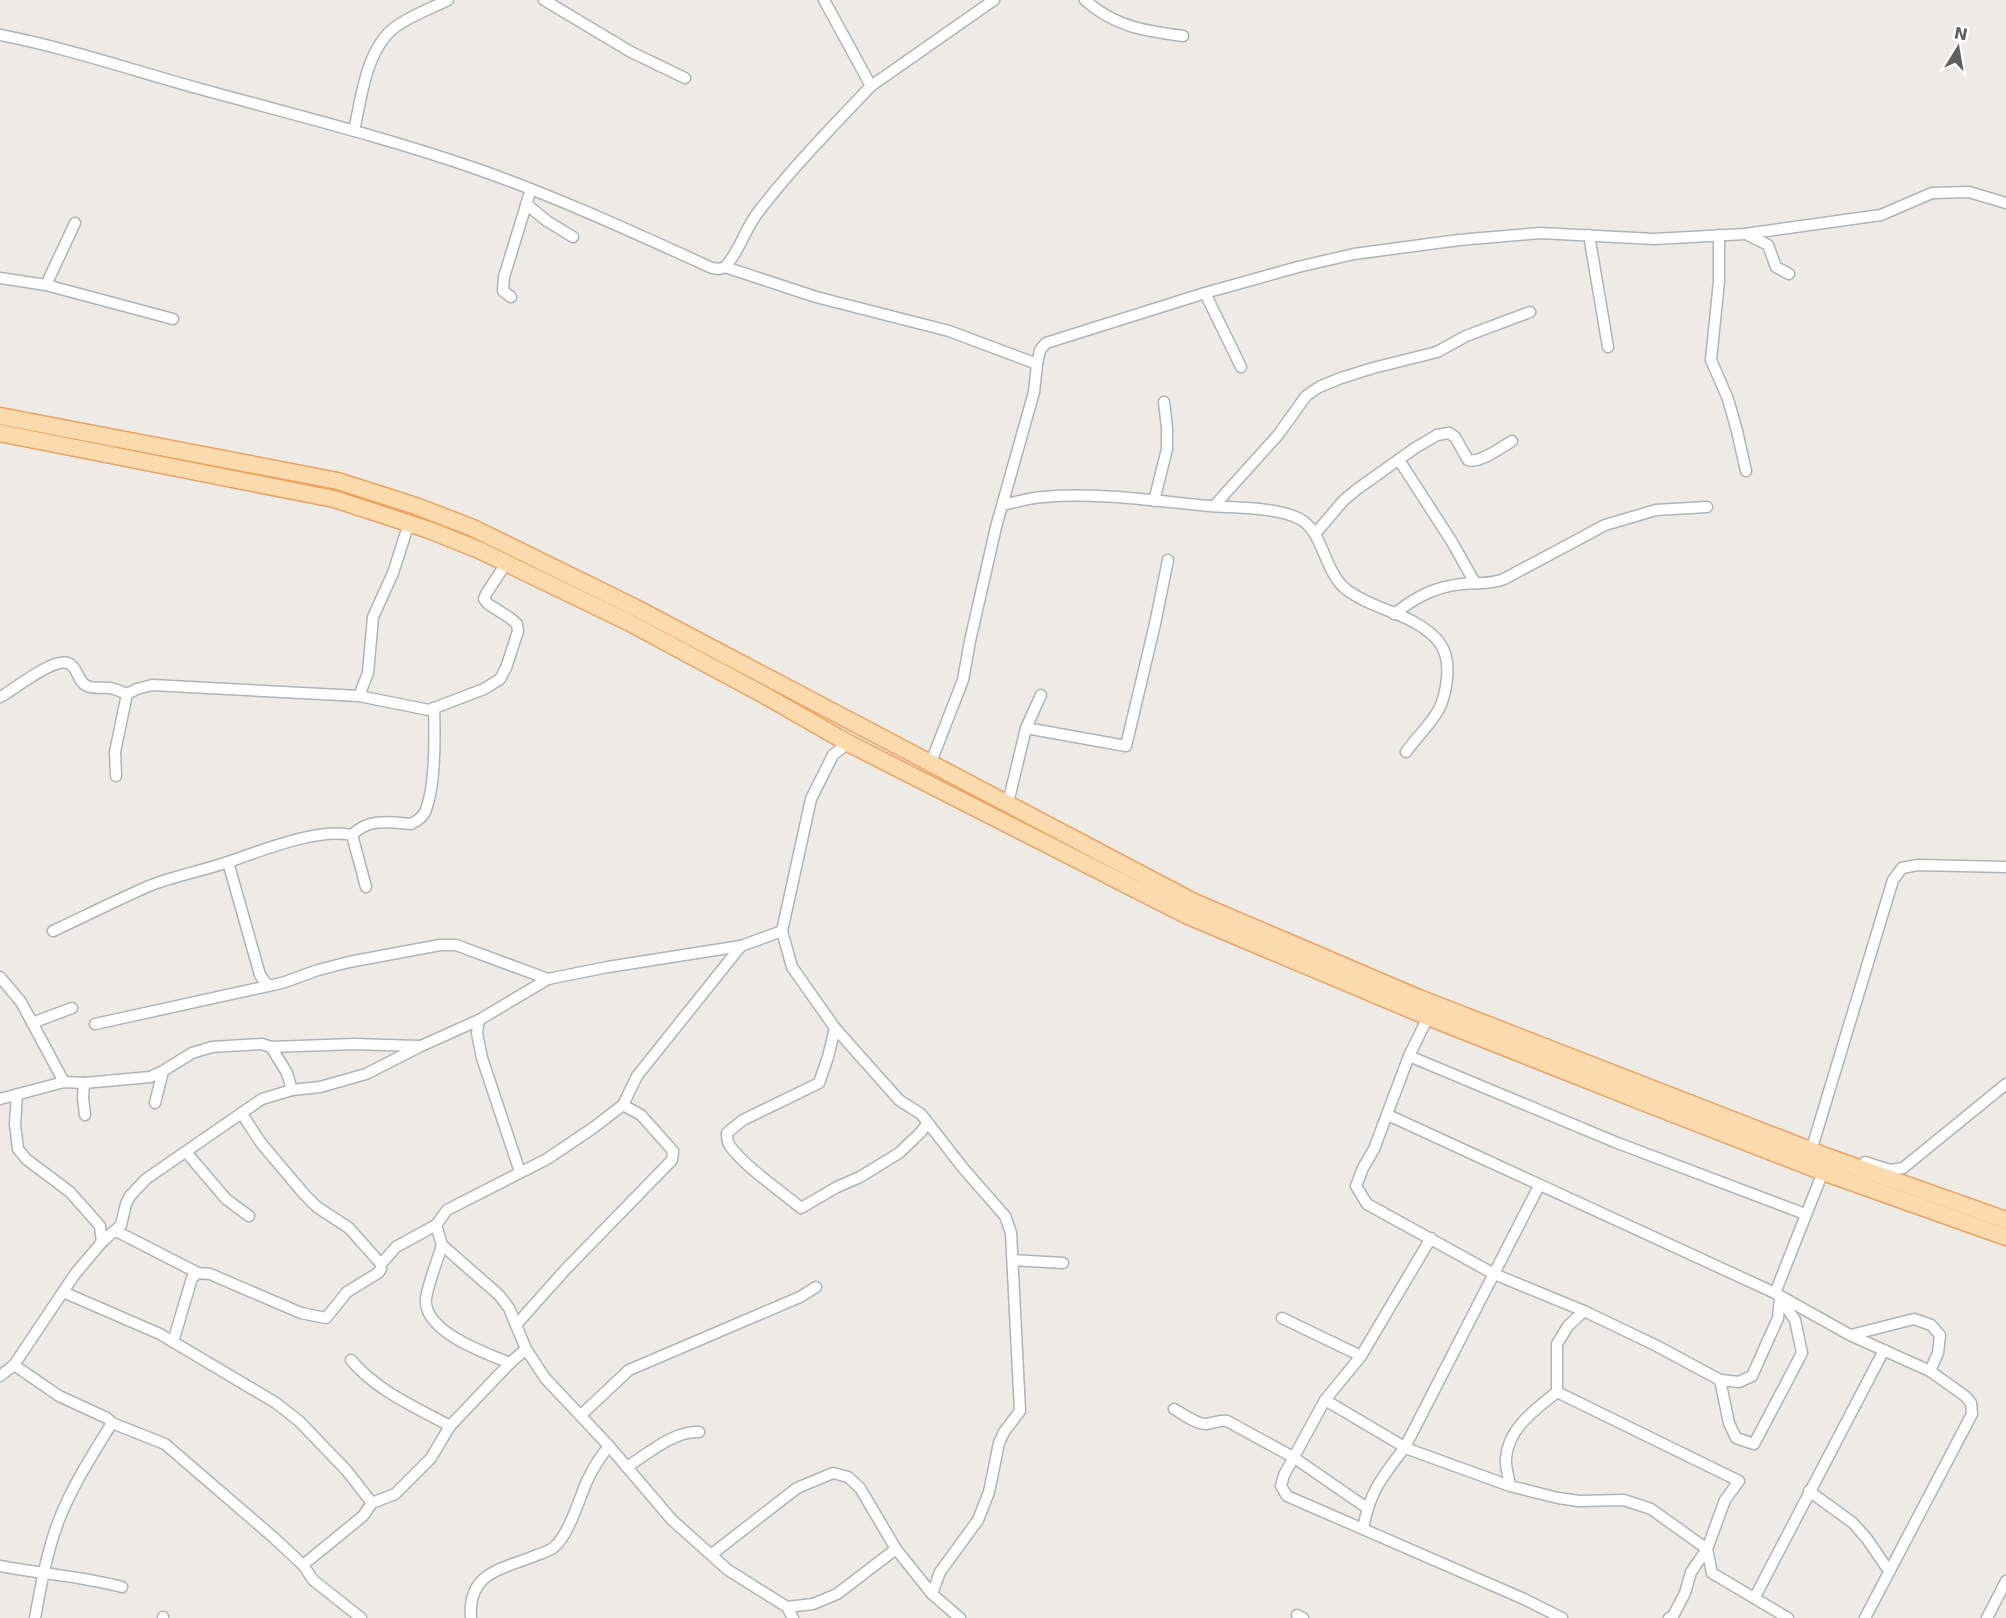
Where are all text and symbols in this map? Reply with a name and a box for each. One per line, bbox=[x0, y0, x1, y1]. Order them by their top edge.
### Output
north arrow bbox=[1928, 18, 1988, 78]
text: N bbox=[1952, 23, 1969, 44]

